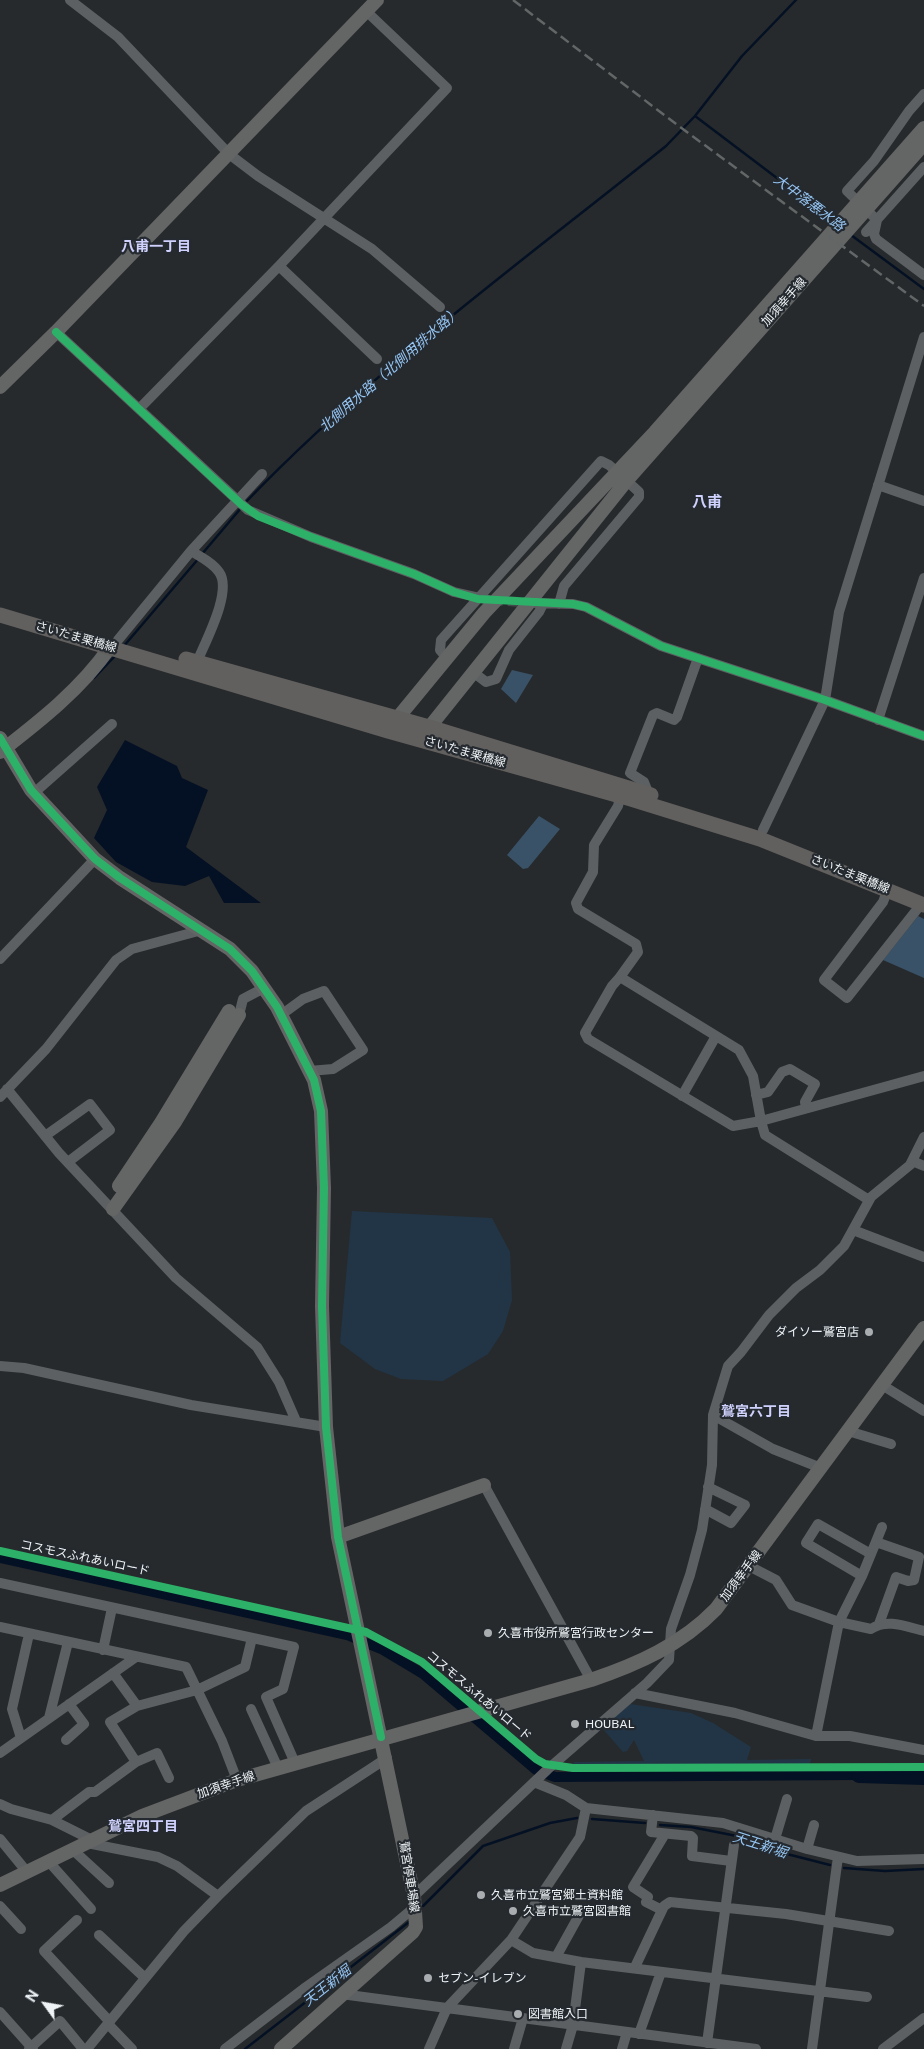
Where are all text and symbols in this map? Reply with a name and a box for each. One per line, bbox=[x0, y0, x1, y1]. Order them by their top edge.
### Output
water label: 大中落悪水路 bbox=[770, 171, 848, 235]
district label: 八甫一丁目 bbox=[121, 239, 191, 255]
street label: 加須幸手線 bbox=[759, 275, 809, 329]
water label: 北側用水路（北側用排水路） bbox=[316, 304, 464, 436]
district label: 八甫 bbox=[692, 493, 722, 511]
street label: さいたま栗橋線 bbox=[34, 619, 118, 655]
street label: さいたま栗橋線 bbox=[423, 734, 507, 770]
street label: さいたま栗橋線 bbox=[808, 852, 892, 896]
place label: ダイソー鷲宮店 bbox=[775, 1325, 859, 1339]
marker: ダイソー鷲宮店 bbox=[863, 1326, 875, 1338]
district label: 鷲宮六丁目 bbox=[721, 1404, 791, 1420]
street label: コスモスふれあいロード bbox=[19, 1537, 151, 1579]
street label: 加須幸手線 bbox=[717, 1548, 765, 1604]
place label: 久喜市役所鷲宮行政センター bbox=[498, 1626, 654, 1640]
marker: 久喜市役所鷲宮行政センター bbox=[482, 1627, 494, 1639]
street label: コスモスふれあいロード bbox=[424, 1648, 534, 1744]
place label: HOUBAL bbox=[585, 1717, 635, 1731]
marker: HOUBAL bbox=[569, 1718, 581, 1730]
street label: 加須幸手線 bbox=[195, 1768, 257, 1802]
district label: 鷲宮四丁目 bbox=[108, 1819, 178, 1835]
water label: 天王新堀 bbox=[731, 1828, 789, 1862]
street label: 鷲宮停車場線 bbox=[396, 1840, 422, 1914]
place label: 久喜市立鷲宮郷土資料館 bbox=[491, 1888, 623, 1902]
marker: 久喜市立鷲宮郷土資料館 bbox=[475, 1889, 487, 1901]
place label: 久喜市立鷲宮図書館 bbox=[523, 1904, 631, 1918]
marker: 久喜市立鷲宮図書館 bbox=[507, 1905, 519, 1917]
water label: 天王新堀 bbox=[300, 1962, 354, 2010]
place label: セブン-イレブン bbox=[438, 1971, 527, 1985]
marker: セブン-イレブン bbox=[422, 1972, 434, 1984]
north arrow bbox=[20, 1979, 70, 2029]
text: N bbox=[23, 1987, 42, 2005]
place label: 図書館入口 bbox=[528, 2007, 588, 2021]
marker: 図書館入口 bbox=[512, 2008, 524, 2020]

